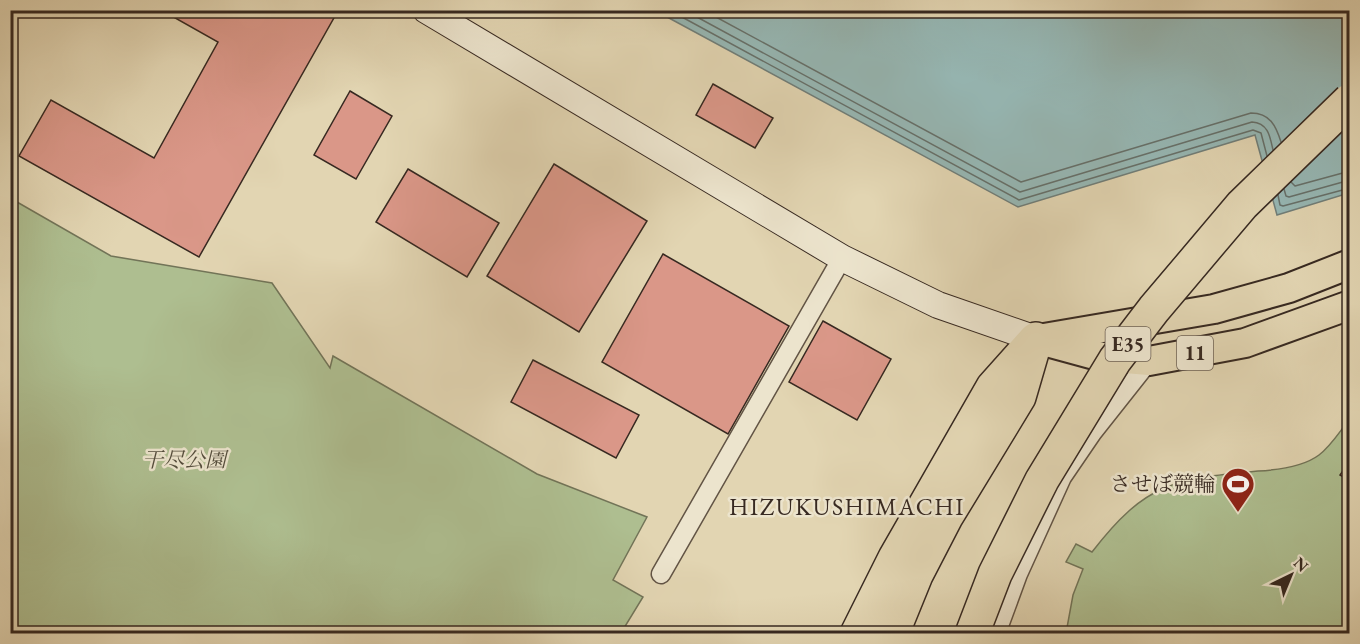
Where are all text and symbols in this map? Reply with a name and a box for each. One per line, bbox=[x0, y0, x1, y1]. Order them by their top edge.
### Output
road number: E35 bbox=[1106, 327, 1150, 361]
road number: 11 bbox=[1177, 336, 1213, 370]
park label: 干尽公園 bbox=[142, 446, 229, 473]
sports icon: させぼ競輪 bbox=[1220, 466, 1256, 513]
place label: させぼ競輪 bbox=[1110, 470, 1215, 497]
district label: HIZUKUSHIMACHI bbox=[729, 491, 965, 522]
north arrow bbox=[1261, 545, 1321, 605]
text: N bbox=[1289, 552, 1313, 577]

